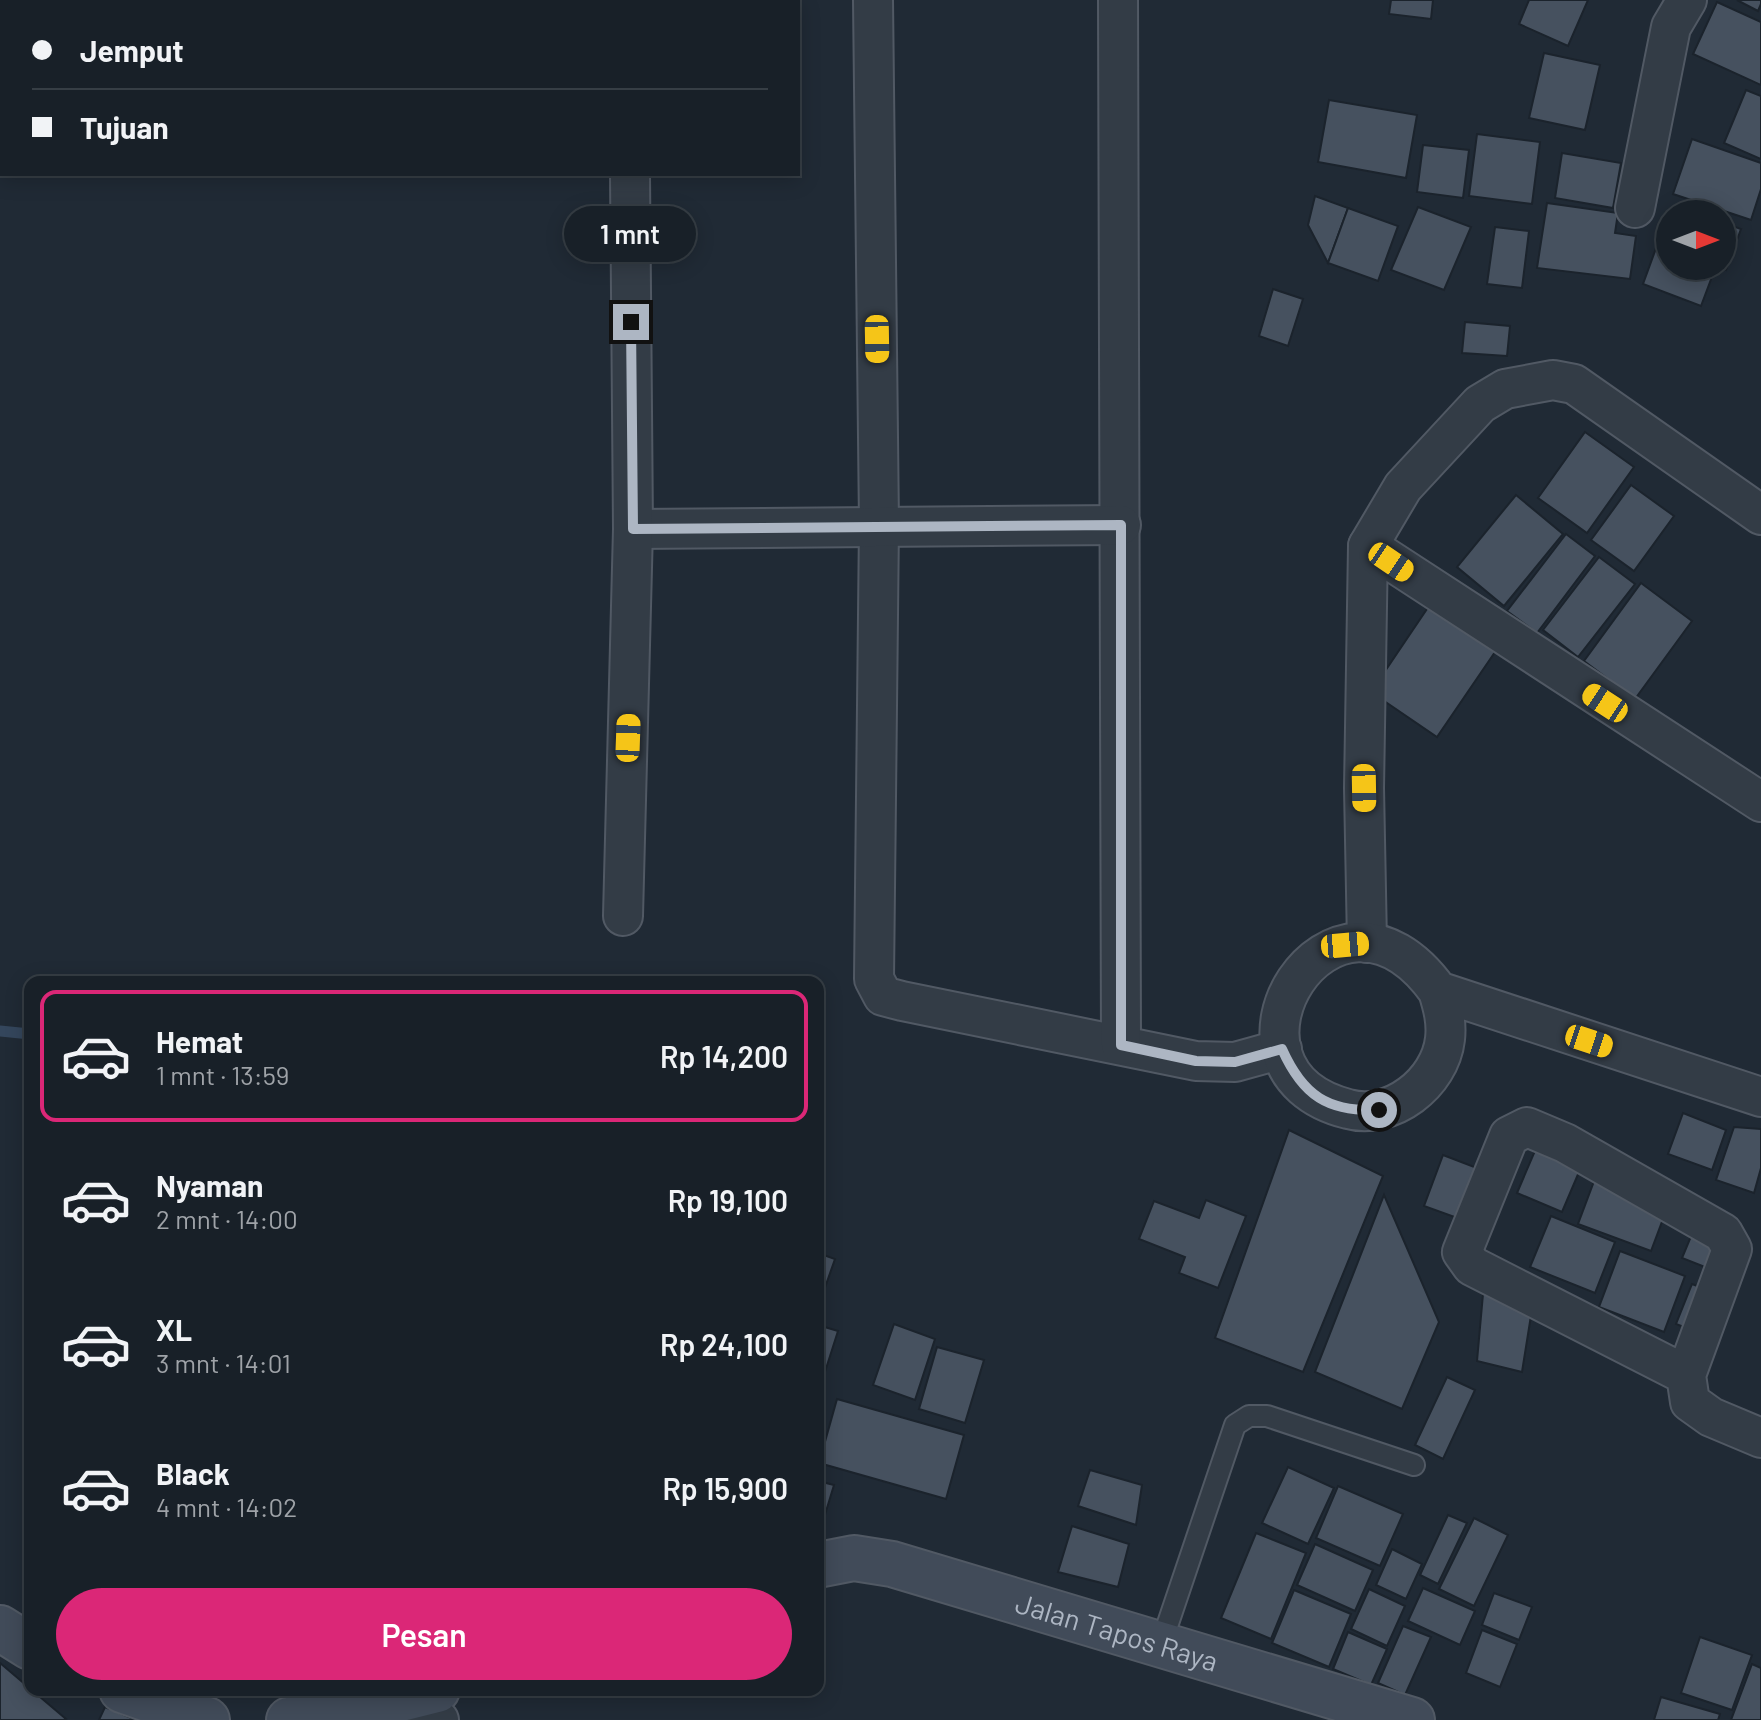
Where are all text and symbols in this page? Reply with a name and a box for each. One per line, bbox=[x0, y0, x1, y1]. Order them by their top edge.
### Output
text: Jemput bbox=[80, 32, 184, 68]
text: Tujuan bbox=[80, 109, 169, 145]
north arrow bbox=[1656, 200, 1736, 280]
map controls bbox=[1656, 200, 1736, 280]
callout: 1 mnt bbox=[565, 206, 697, 262]
text: 1 mnt bbox=[600, 218, 660, 249]
route end bbox=[613, 304, 649, 340]
car bbox=[865, 315, 889, 363]
car bbox=[1364, 539, 1418, 585]
car bbox=[1578, 680, 1632, 726]
car bbox=[615, 714, 641, 762]
car bbox=[1352, 764, 1376, 812]
car bbox=[1320, 931, 1370, 959]
icon: car bbox=[60, 1020, 132, 1092]
car bbox=[1562, 1022, 1616, 1060]
text: Hemat bbox=[156, 1023, 243, 1059]
text: Rp 14,200 bbox=[660, 1038, 788, 1074]
text: 1 mnt · 13:59 bbox=[156, 1059, 289, 1090]
route start bbox=[1361, 1092, 1397, 1128]
icon: car bbox=[60, 1164, 132, 1236]
text: Nyaman bbox=[156, 1167, 263, 1203]
text: Rp 19,100 bbox=[668, 1182, 788, 1218]
text: 2 mnt · 14:00 bbox=[156, 1203, 298, 1234]
icon: car bbox=[60, 1308, 132, 1380]
text: XL bbox=[156, 1311, 192, 1347]
text: Rp 24,100 bbox=[660, 1326, 788, 1362]
text: 3 mnt · 14:01 bbox=[156, 1347, 291, 1378]
icon: car bbox=[60, 1452, 132, 1524]
text: Black bbox=[156, 1455, 230, 1491]
text: Rp 15,900 bbox=[662, 1470, 788, 1506]
text: 4 mnt · 14:02 bbox=[156, 1491, 297, 1522]
street label: Jalan Tapos Raya bbox=[1012, 1585, 1222, 1678]
button: Pesan bbox=[56, 1588, 792, 1680]

